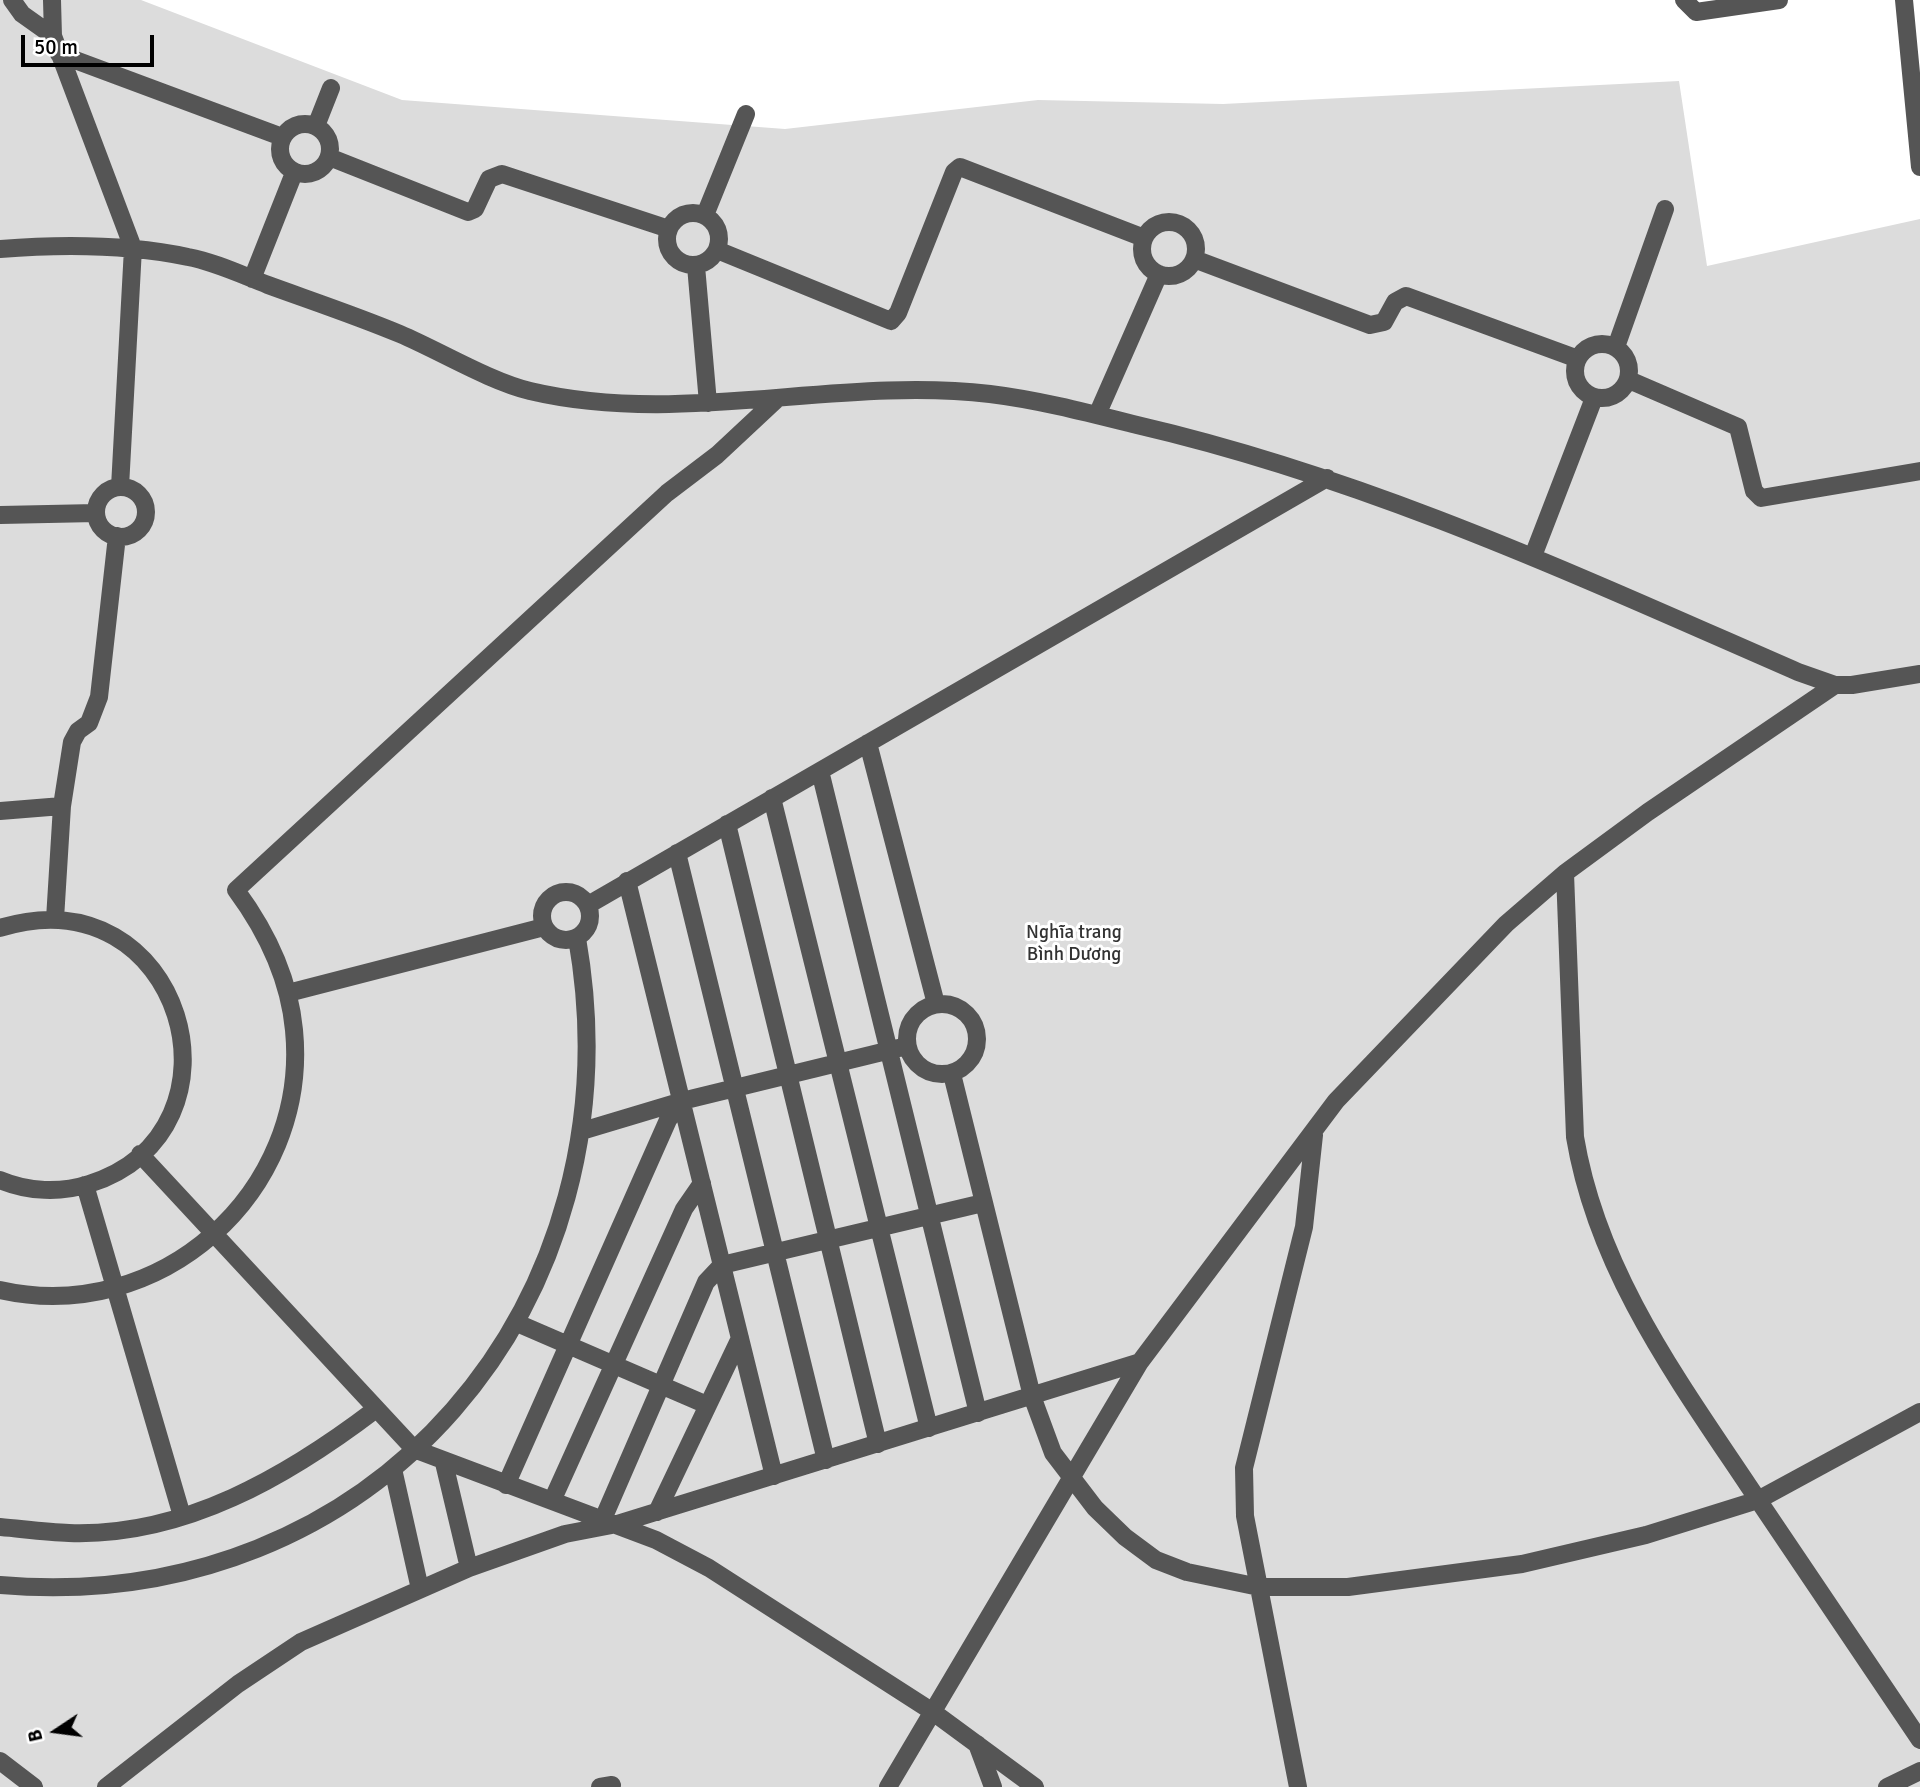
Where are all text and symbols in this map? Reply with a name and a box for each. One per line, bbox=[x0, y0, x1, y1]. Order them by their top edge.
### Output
scale bar bbox=[24, 21, 158, 65]
text: 50 m bbox=[34, 34, 78, 60]
park label: Nghĩa trang Bình Dương bbox=[1026, 922, 1122, 966]
north arrow bbox=[21, 1696, 91, 1766]
text: B bbox=[23, 1727, 49, 1744]

